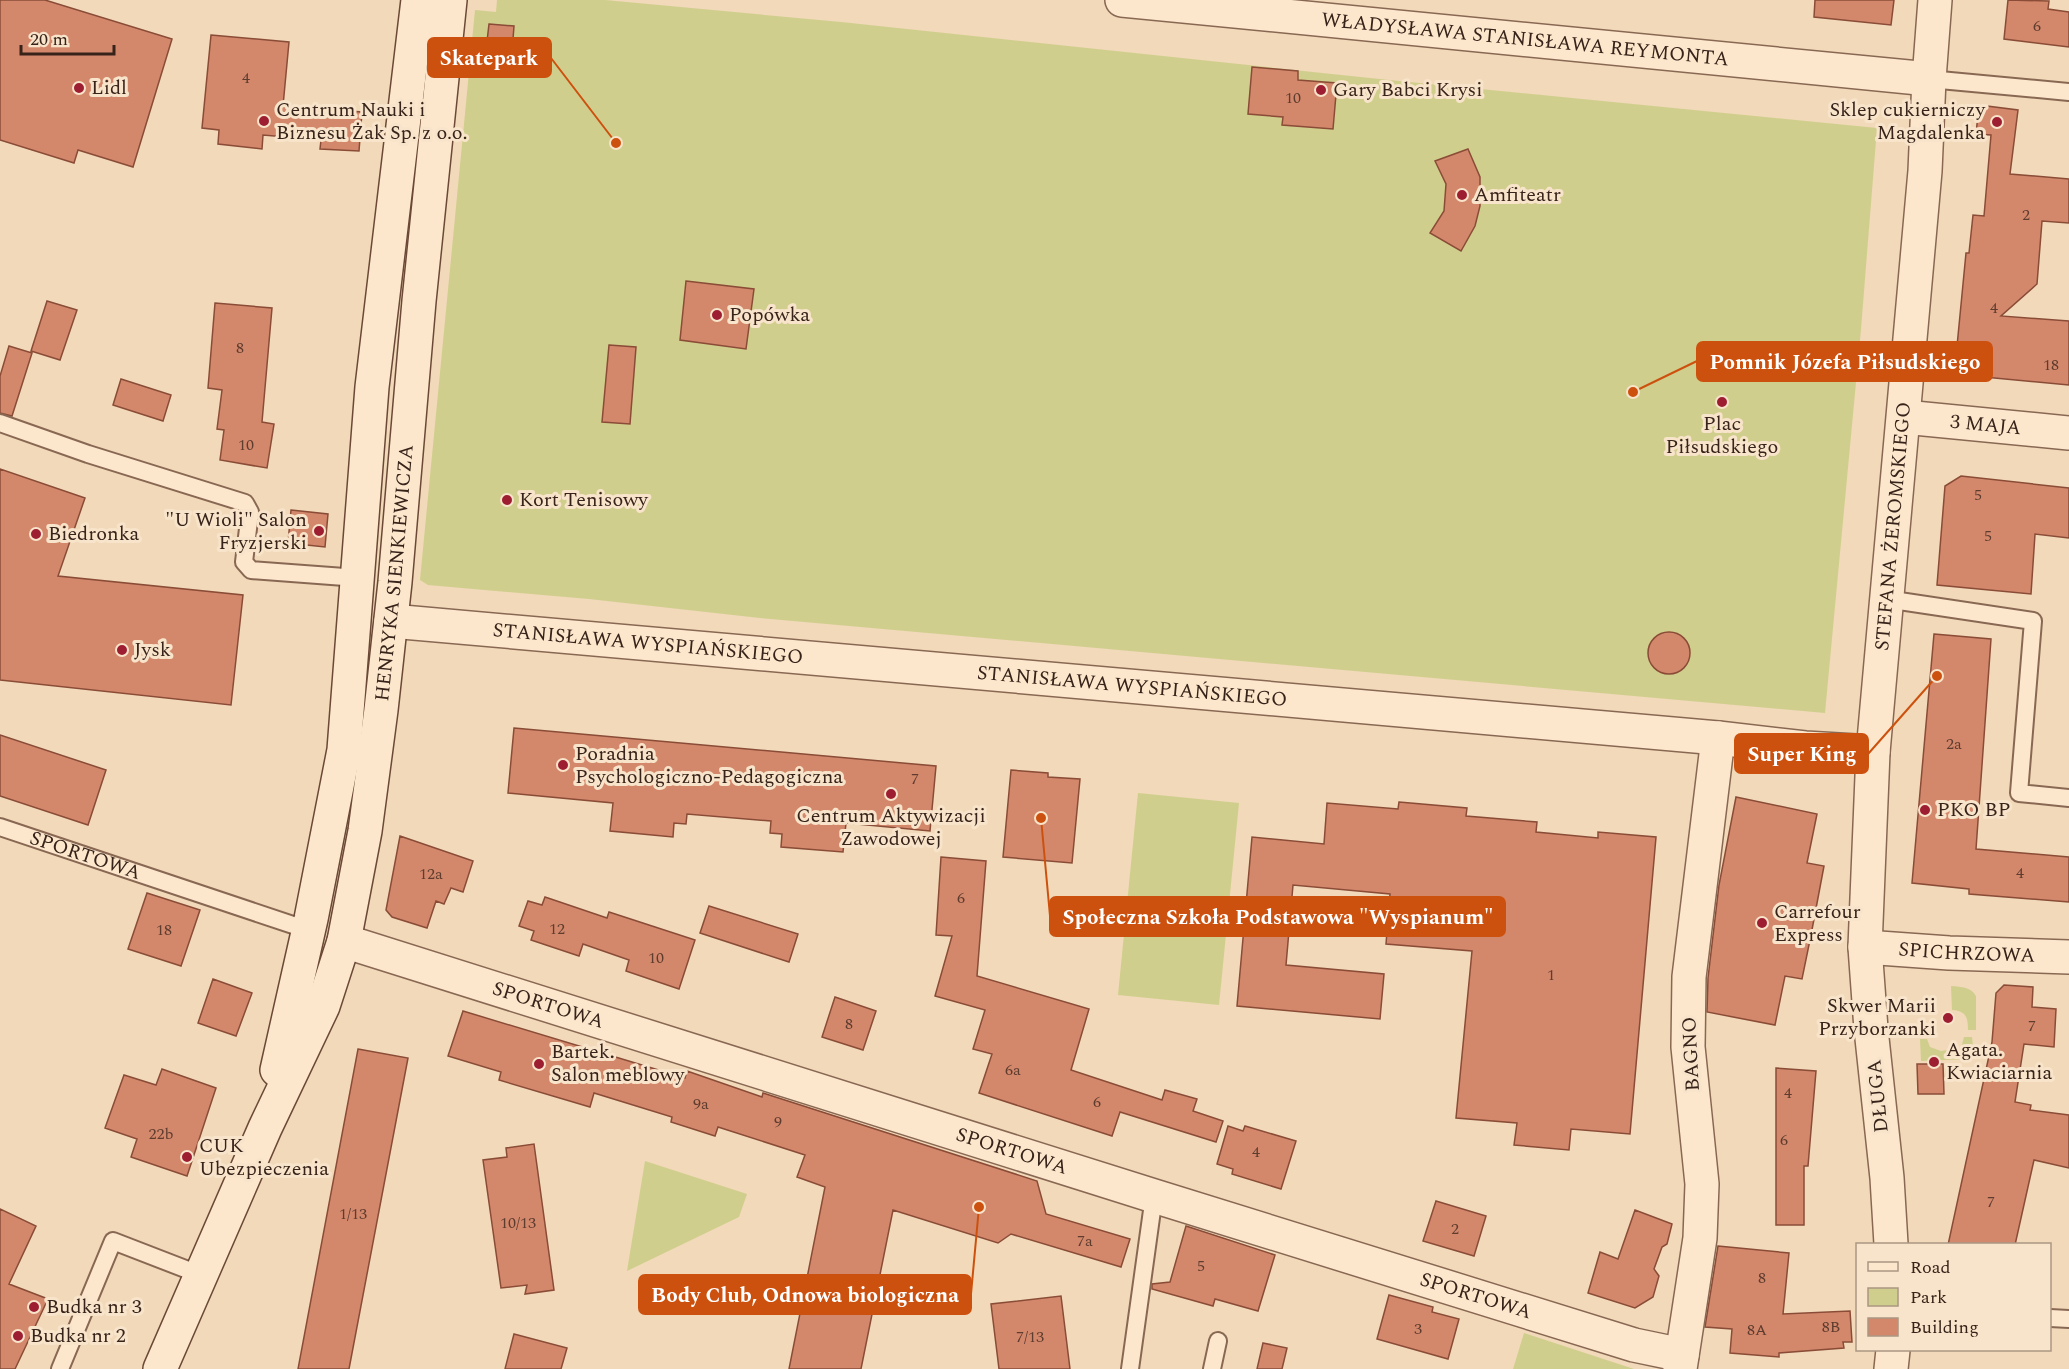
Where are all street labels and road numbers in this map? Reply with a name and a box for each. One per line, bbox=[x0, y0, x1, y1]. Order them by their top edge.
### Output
street label: WŁADYSŁAWA STANISŁAWA REYMONTA bbox=[1320, 5, 1730, 74]
street label: STEFANA ŻEROMSKIEGO bbox=[1867, 400, 1919, 652]
street label: 3 MAJA bbox=[1949, 407, 2022, 443]
street label: HENRYKA SIENKIEWICZA bbox=[367, 443, 422, 703]
street label: STANISŁAWA WYSPIAŃSKIEGO bbox=[492, 615, 804, 672]
street label: STANISŁAWA WYSPIAŃSKIEGO bbox=[976, 658, 1289, 715]
street label: SPORTOWA bbox=[26, 823, 145, 888]
street label: SPICHRZOWA bbox=[1897, 934, 2036, 971]
street label: SPORTOWA bbox=[488, 974, 608, 1037]
street label: BAGNO bbox=[1674, 1016, 1708, 1092]
street label: DŁUGA bbox=[1859, 1058, 1897, 1134]
street label: SPORTOWA bbox=[952, 1120, 1071, 1183]
street label: SPORTOWA bbox=[1416, 1264, 1535, 1327]

